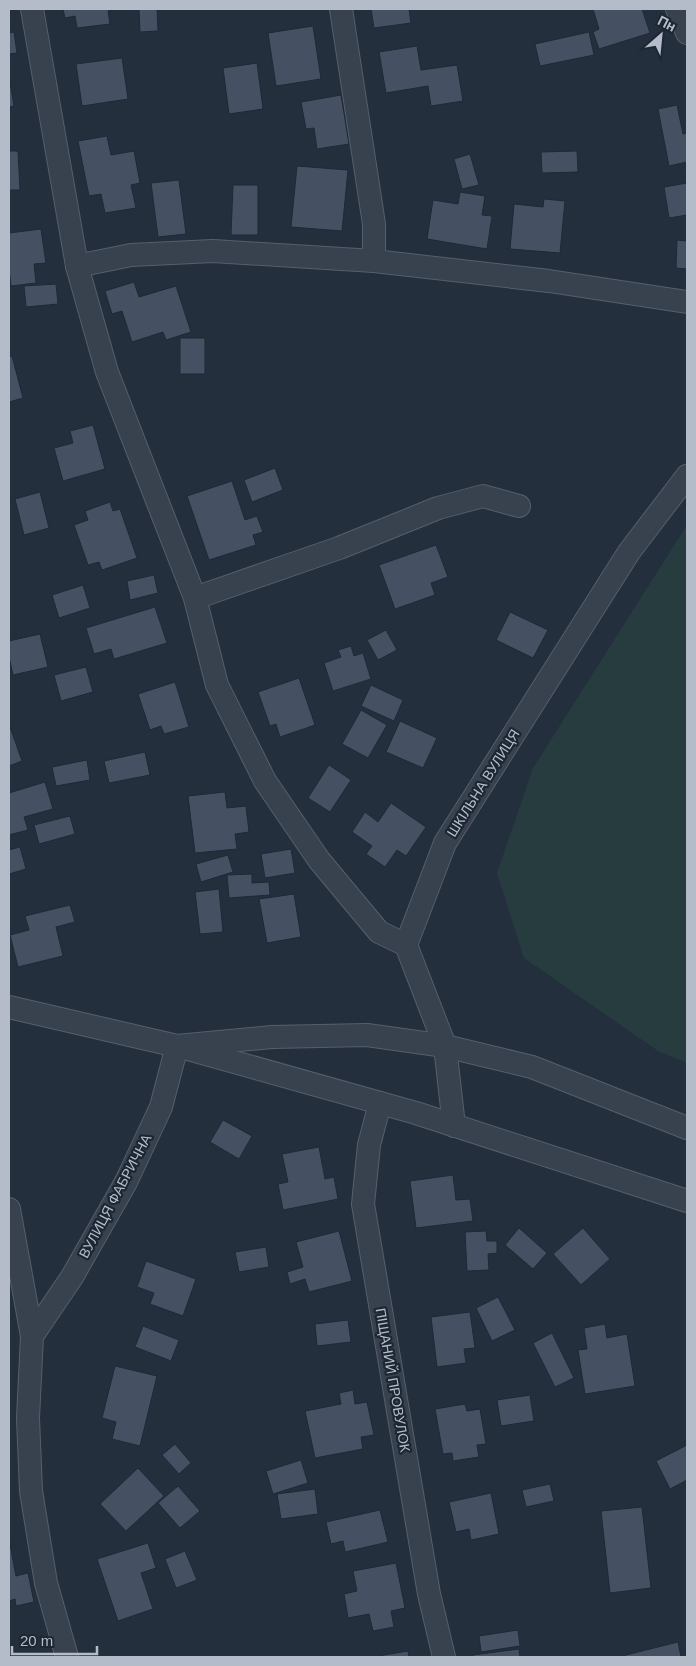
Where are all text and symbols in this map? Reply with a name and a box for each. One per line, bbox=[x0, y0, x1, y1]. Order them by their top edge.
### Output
north arrow bbox=[636, 10, 686, 60]
text: Пн bbox=[655, 12, 679, 35]
street label: ШКІЛЬНА ВУЛИЦЯ bbox=[443, 726, 523, 840]
street label: ВУЛИЦЯ ФАБРИЧНА bbox=[76, 1131, 155, 1261]
street label: ПІЩАНИЙ ПРОВУЛОК bbox=[372, 1307, 415, 1454]
scale bar bbox=[12, 1624, 98, 1656]
text: 20 m bbox=[20, 1632, 53, 1649]

